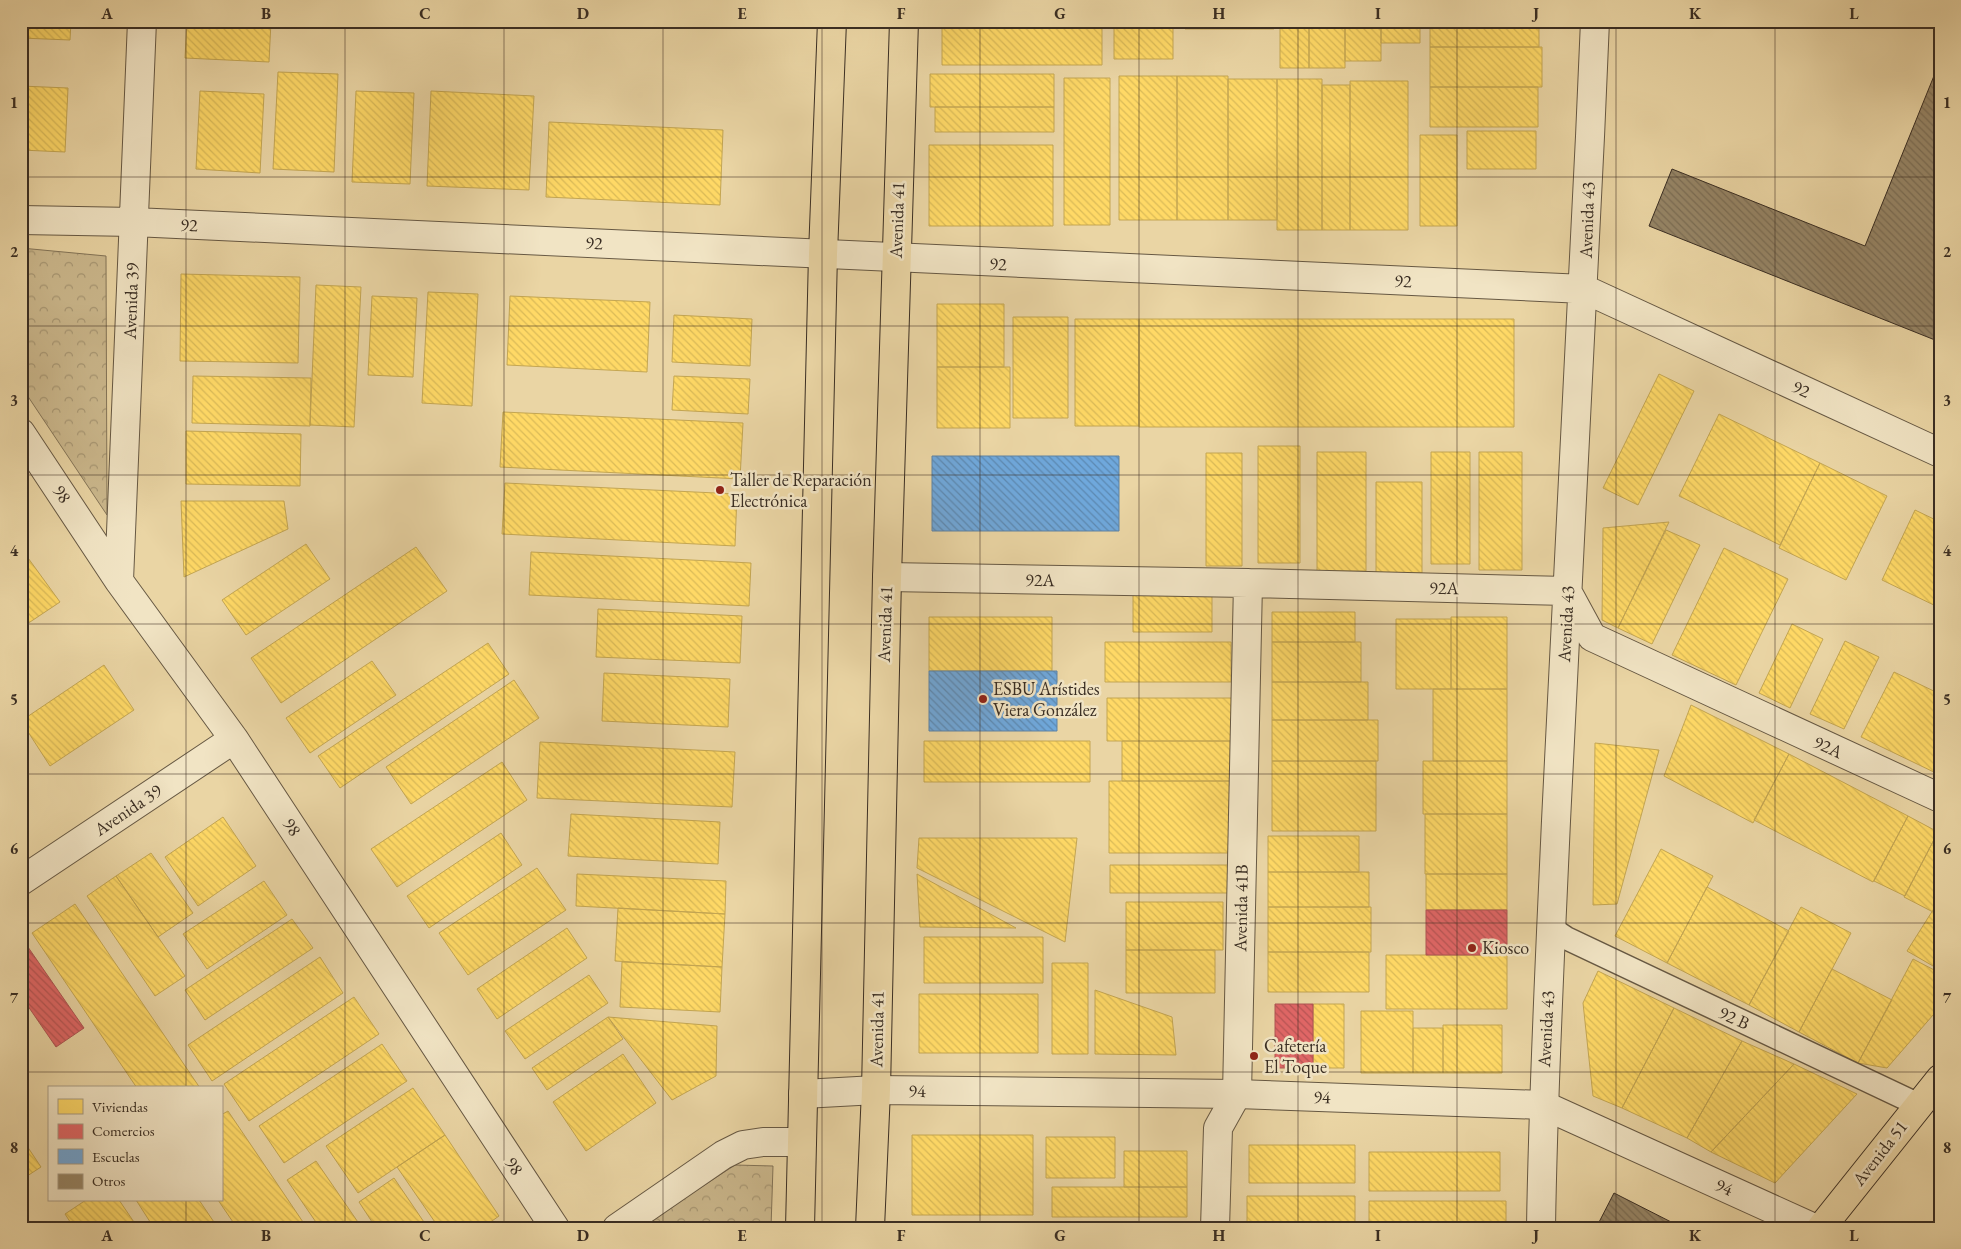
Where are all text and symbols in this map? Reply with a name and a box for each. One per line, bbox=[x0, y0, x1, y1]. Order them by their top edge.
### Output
text: A bbox=[100, 3, 113, 24]
text: B bbox=[261, 3, 271, 24]
text: C bbox=[419, 3, 431, 24]
text: D bbox=[577, 3, 589, 24]
text: E bbox=[737, 3, 747, 24]
text: F bbox=[897, 3, 906, 24]
text: G bbox=[1054, 3, 1066, 24]
text: H bbox=[1213, 3, 1226, 24]
text: I bbox=[1375, 3, 1381, 24]
text: J bbox=[1531, 3, 1539, 24]
text: K bbox=[1689, 3, 1702, 24]
text: L bbox=[1849, 3, 1859, 24]
text: 1 bbox=[10, 92, 18, 113]
text: 1 bbox=[1943, 92, 1951, 113]
street label: Avenida 41 bbox=[884, 181, 909, 260]
street label: Avenida 43 bbox=[1574, 181, 1599, 260]
street label: 92 bbox=[180, 213, 199, 236]
street label: 92 bbox=[585, 231, 604, 254]
text: 2 bbox=[10, 241, 19, 262]
text: 2 bbox=[1943, 241, 1952, 262]
street label: 92 bbox=[989, 252, 1008, 275]
street label: Avenida 39 bbox=[118, 262, 143, 341]
street label: 92 bbox=[1394, 269, 1413, 292]
street label: 92 bbox=[1789, 374, 1814, 403]
text: 3 bbox=[10, 390, 18, 411]
text: 3 bbox=[1943, 390, 1951, 411]
place label: Taller de Reparación Electrónica bbox=[730, 468, 872, 512]
street label: 98 bbox=[48, 480, 77, 507]
marker: Taller de Reparación Electrónica bbox=[714, 484, 726, 496]
text: 4 bbox=[10, 540, 19, 561]
text: 4 bbox=[1943, 540, 1952, 561]
street label: 92A bbox=[1025, 568, 1056, 591]
street label: 92A bbox=[1429, 576, 1460, 599]
street label: Avenida 41 bbox=[872, 585, 897, 664]
street label: Avenida 43 bbox=[1552, 585, 1579, 664]
place label: ESBU Arístides Viera González bbox=[993, 677, 1100, 721]
text: 5 bbox=[10, 689, 18, 710]
text: 5 bbox=[1943, 689, 1951, 710]
marker: ESBU Arístides Viera González bbox=[977, 693, 989, 705]
street label: 92A bbox=[1810, 730, 1847, 763]
street label: Avenida 39 bbox=[89, 778, 166, 841]
street label: 98 bbox=[278, 813, 307, 840]
text: 6 bbox=[10, 838, 19, 859]
text: 6 bbox=[1943, 838, 1952, 859]
street label: Avenida 41B bbox=[1228, 864, 1253, 953]
place label: Kiosco bbox=[1482, 936, 1529, 959]
marker: Kiosco bbox=[1466, 942, 1478, 954]
text: 7 bbox=[10, 987, 19, 1008]
text: 7 bbox=[1943, 987, 1952, 1008]
street label: Avenida 41 bbox=[864, 990, 889, 1069]
street label: Avenida 43 bbox=[1532, 990, 1559, 1069]
street label: 92 B bbox=[1715, 1000, 1753, 1035]
place label: Cafetería El Toque bbox=[1264, 1034, 1327, 1078]
marker: Cafetería El Toque bbox=[1248, 1050, 1260, 1062]
street label: 94 bbox=[908, 1079, 926, 1102]
street label: 94 bbox=[1313, 1085, 1331, 1108]
legend bbox=[48, 1086, 222, 1202]
text: Viviendas bbox=[92, 1097, 148, 1116]
street label: Avenida 51 bbox=[1846, 1115, 1912, 1191]
text: Comercios bbox=[92, 1121, 155, 1140]
text: 8 bbox=[10, 1137, 18, 1158]
text: 8 bbox=[1943, 1137, 1951, 1158]
text: Escuelas bbox=[92, 1147, 140, 1166]
street label: 98 bbox=[500, 1152, 529, 1179]
text: Otros bbox=[92, 1171, 126, 1190]
street label: 94 bbox=[1712, 1173, 1737, 1201]
text: A bbox=[100, 1225, 113, 1246]
text: B bbox=[261, 1225, 271, 1246]
text: C bbox=[419, 1225, 431, 1246]
text: D bbox=[577, 1225, 589, 1246]
text: E bbox=[737, 1225, 747, 1246]
text: F bbox=[897, 1225, 906, 1246]
text: G bbox=[1054, 1225, 1066, 1246]
text: H bbox=[1213, 1225, 1226, 1246]
text: I bbox=[1375, 1225, 1381, 1246]
text: J bbox=[1531, 1225, 1539, 1246]
text: K bbox=[1689, 1225, 1702, 1246]
text: L bbox=[1849, 1225, 1859, 1246]

